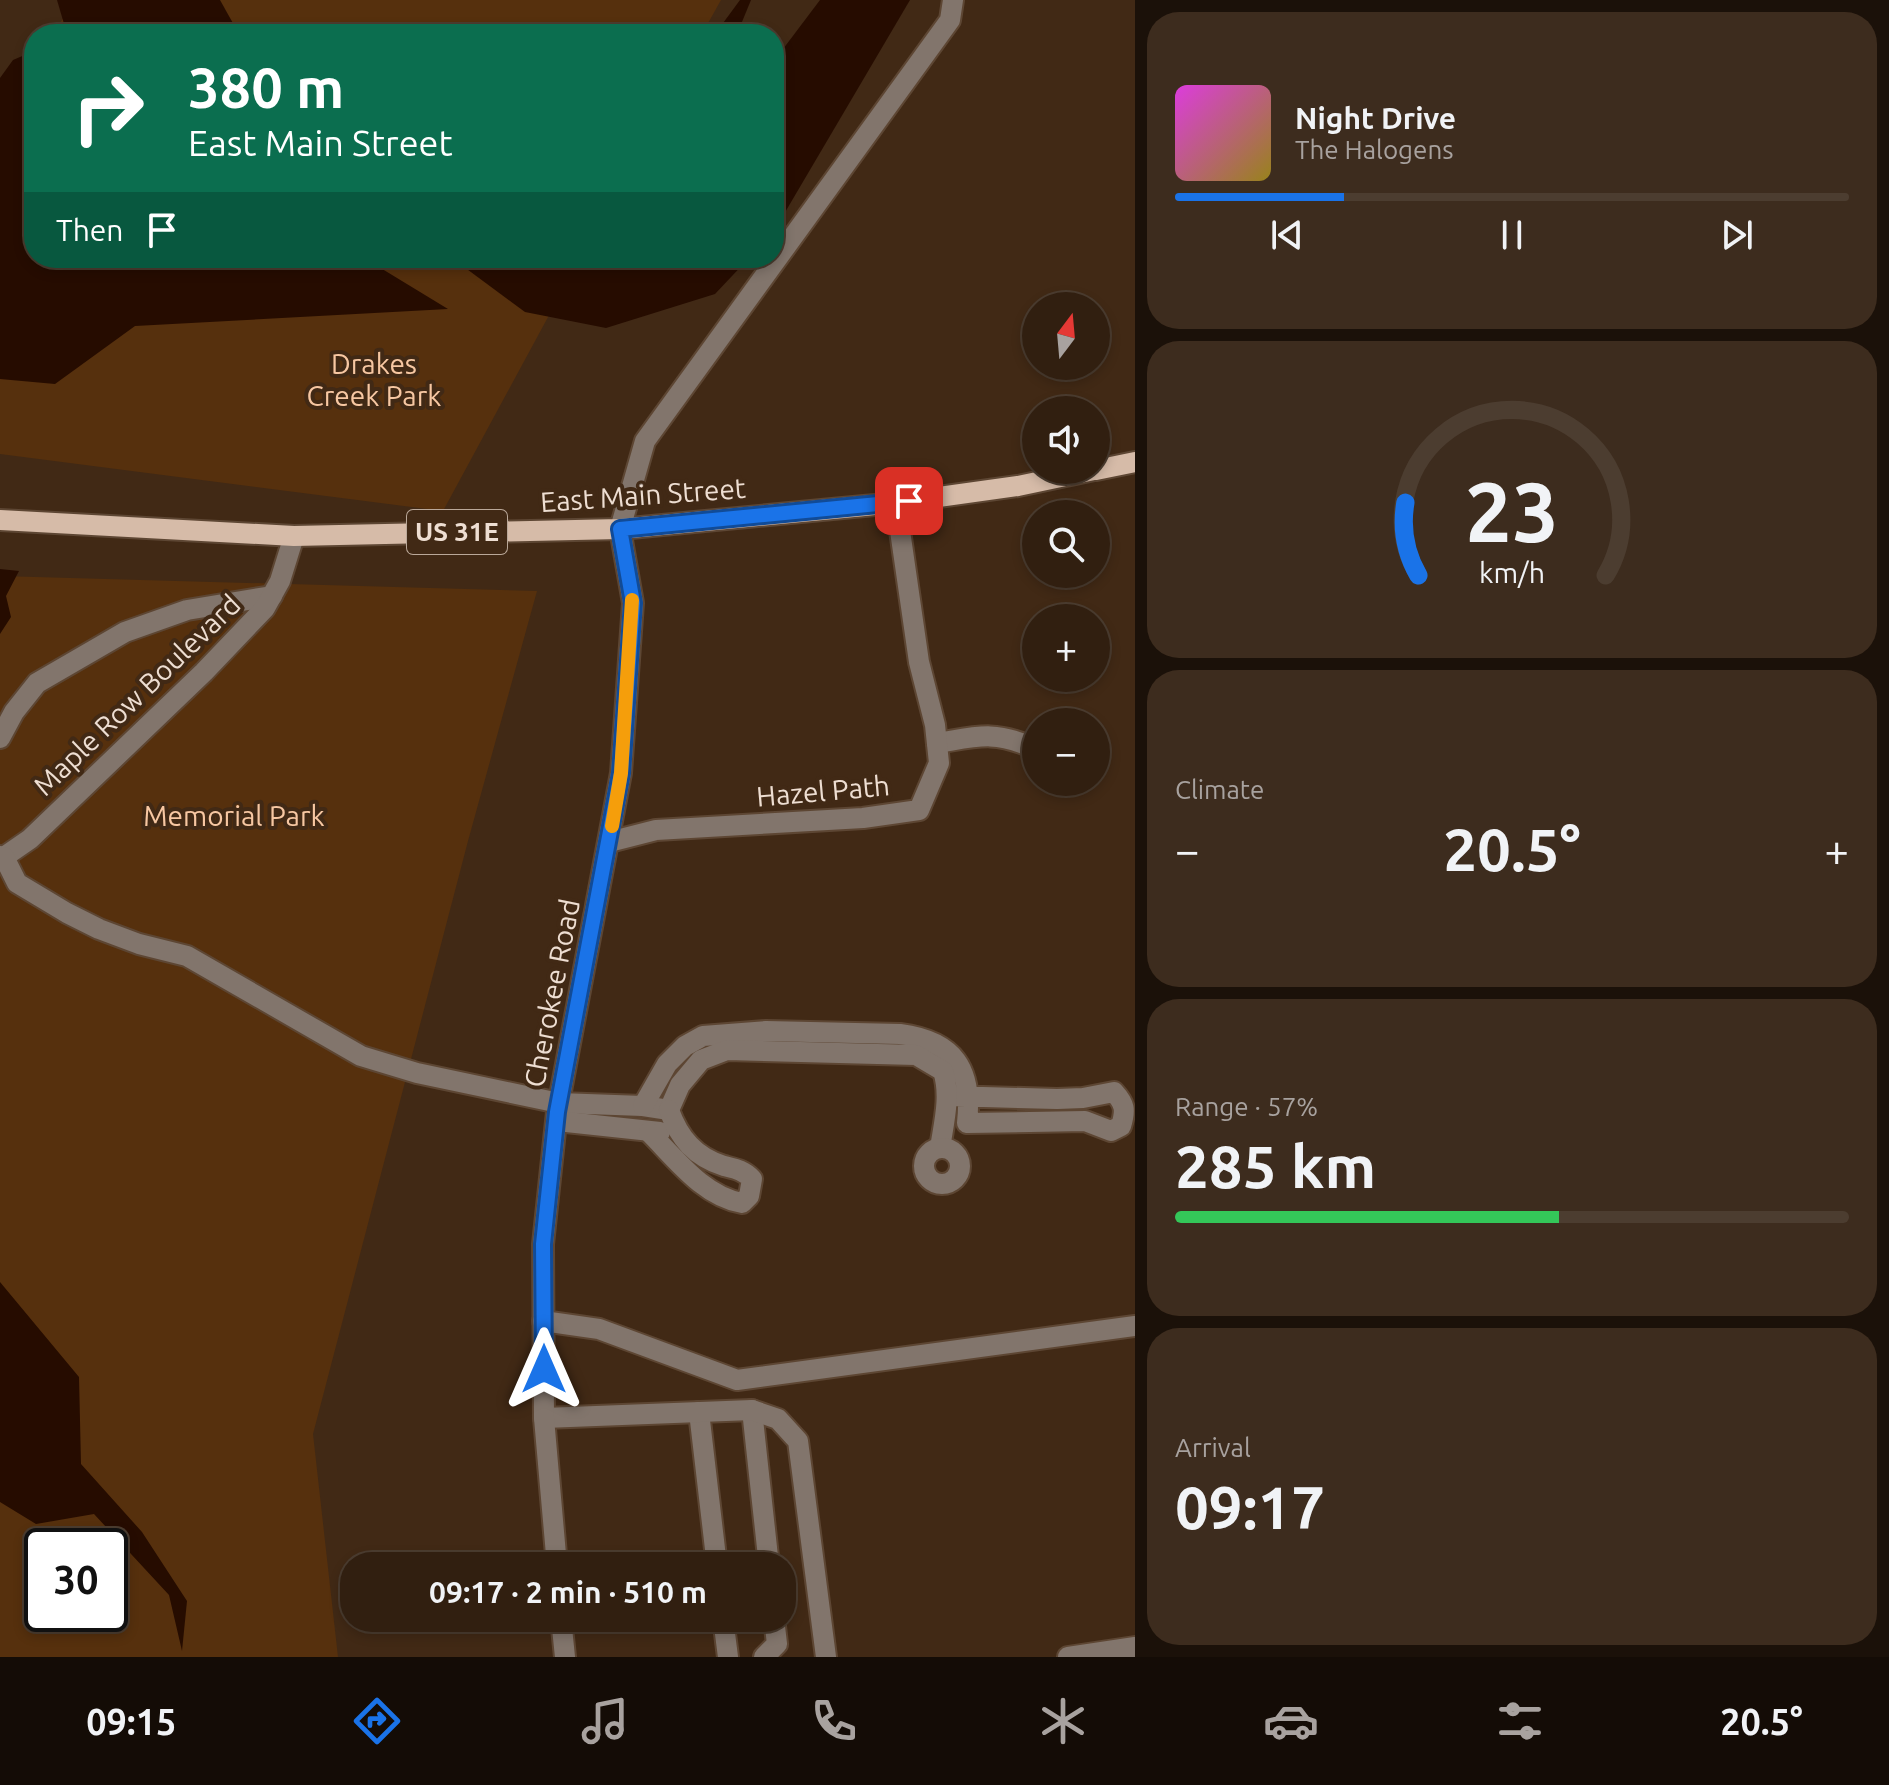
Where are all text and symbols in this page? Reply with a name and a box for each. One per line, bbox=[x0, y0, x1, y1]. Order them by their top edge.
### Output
icon: right bbox=[56, 56, 160, 160]
text: 380 m bbox=[188, 56, 344, 119]
text: Night Drive bbox=[1295, 101, 1456, 135]
text: East Main Street bbox=[188, 122, 453, 163]
text: The Halogens bbox=[1295, 135, 1454, 164]
icon: arrive bbox=[140, 208, 184, 252]
text: Then bbox=[56, 213, 124, 247]
icon: previous bbox=[1265, 213, 1309, 257]
icon: pause bbox=[1490, 213, 1534, 257]
icon: next bbox=[1715, 213, 1759, 257]
north arrow bbox=[1022, 292, 1110, 380]
map controls bbox=[1022, 292, 1110, 796]
park label: Drakes Creek Park bbox=[307, 348, 441, 411]
button: sound bbox=[1022, 396, 1110, 484]
text: 23 bbox=[1465, 463, 1559, 557]
pin bbox=[875, 467, 943, 535]
street label: East Main Street bbox=[539, 472, 747, 517]
icon: arrive bbox=[887, 479, 931, 523]
button: search bbox=[1022, 500, 1110, 588]
road number: US 31E bbox=[407, 510, 507, 554]
text: km/h bbox=[1479, 556, 1545, 588]
street label: Maple Row Boulevard bbox=[27, 588, 246, 801]
button: + bbox=[1022, 604, 1110, 692]
button: − bbox=[1022, 708, 1110, 796]
street label: Hazel Path bbox=[755, 769, 891, 812]
text: Climate bbox=[1175, 775, 1264, 804]
park label: Memorial Park bbox=[143, 800, 325, 831]
text: 20.5° bbox=[1443, 815, 1581, 882]
text: − bbox=[1175, 825, 1200, 874]
text: + bbox=[1824, 825, 1849, 874]
street label: Cherokee Road bbox=[518, 896, 585, 1090]
text: Range · 57% bbox=[1175, 1092, 1318, 1121]
text: 285 km bbox=[1175, 1132, 1376, 1199]
position arrow bbox=[502, 1327, 586, 1411]
text: Arrival bbox=[1175, 1433, 1251, 1462]
text: 09:17 bbox=[1175, 1473, 1325, 1540]
speed limit sign: 30 bbox=[24, 1528, 128, 1632]
text: 09:17 · 2 min · 510 m bbox=[429, 1575, 707, 1609]
icon: directions bbox=[349, 1693, 405, 1749]
icon: music bbox=[577, 1693, 633, 1749]
icon: phone bbox=[806, 1693, 862, 1749]
icon: climate bbox=[1035, 1693, 1091, 1749]
icon: car bbox=[1263, 1693, 1319, 1749]
icon: filters bbox=[1492, 1693, 1548, 1749]
text: 09:15 bbox=[86, 1701, 176, 1742]
text: 20.5° bbox=[1720, 1701, 1803, 1742]

